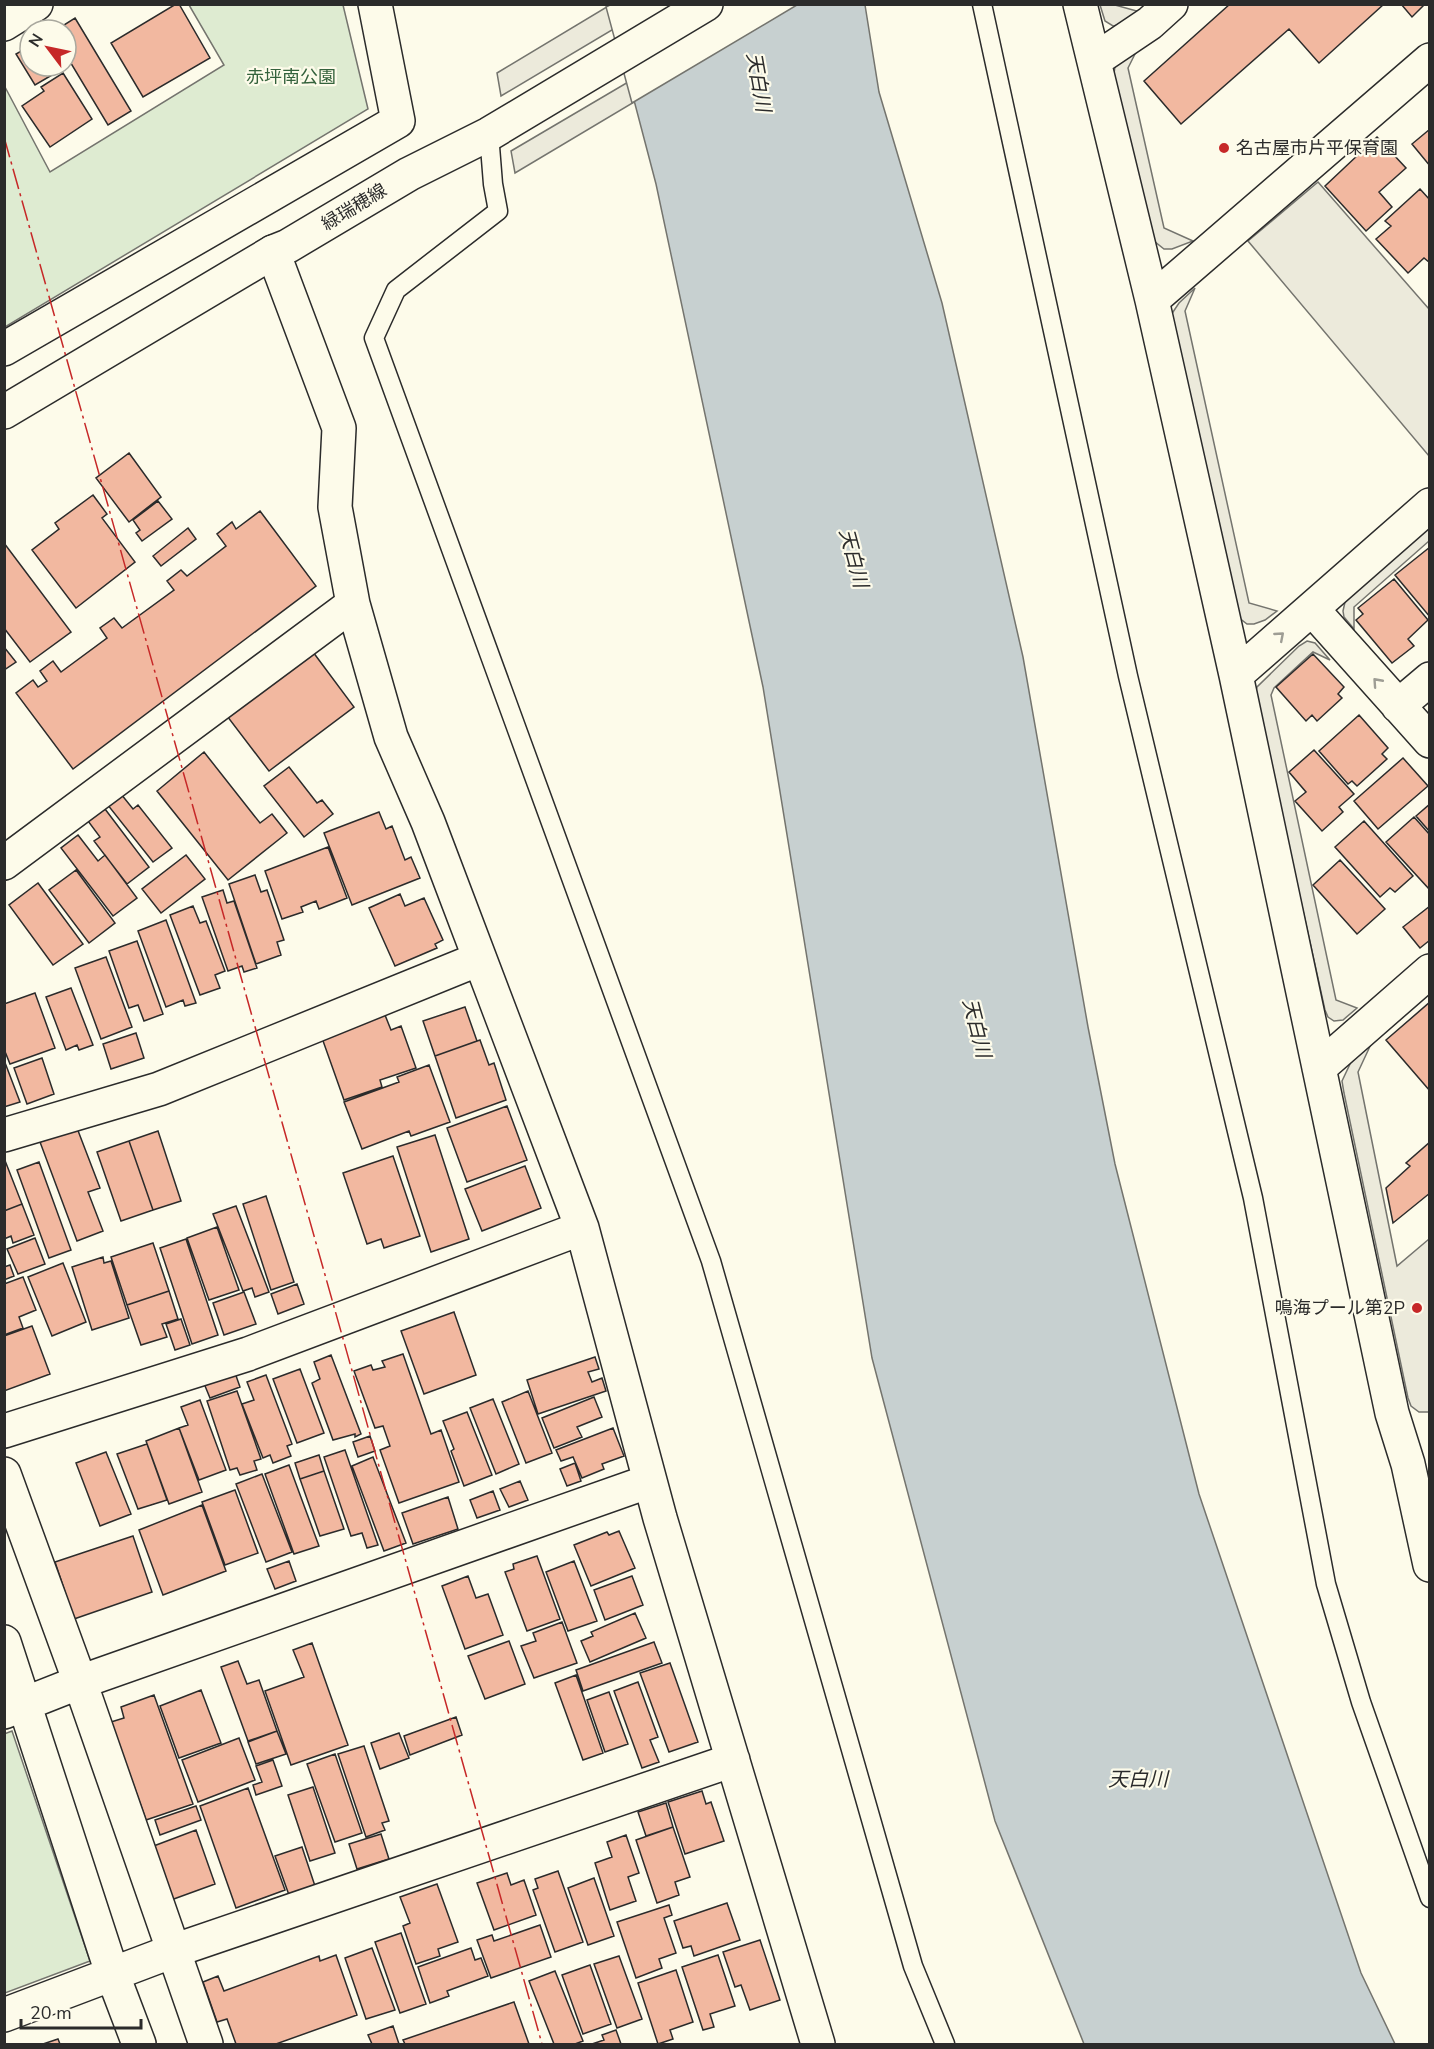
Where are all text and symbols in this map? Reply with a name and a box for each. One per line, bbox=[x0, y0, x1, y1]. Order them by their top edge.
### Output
north arrow bbox=[18, 18, 78, 78]
text: N bbox=[24, 30, 49, 51]
water label: 天白川 bbox=[740, 50, 777, 116]
park label: 赤坪南公園 bbox=[246, 65, 336, 89]
place label: 名古屋市片平保育園 bbox=[1236, 136, 1398, 160]
marker: 名古屋市片平保育園 bbox=[1217, 141, 1231, 155]
street label: 緑瑞穂線 bbox=[317, 178, 391, 236]
water label: 天白川 bbox=[833, 526, 875, 593]
one-way arrow bbox=[1273, 633, 1284, 644]
one-way arrow bbox=[1373, 678, 1384, 689]
water label: 天白川 bbox=[956, 996, 997, 1062]
place label: 鳴海プール第2P bbox=[1275, 1296, 1405, 1320]
marker: 鳴海プール第2P bbox=[1410, 1301, 1424, 1315]
water label: 天白川 bbox=[1108, 1766, 1170, 1793]
scale bar bbox=[21, 1992, 141, 2030]
text: 20 m bbox=[30, 2001, 72, 2025]

